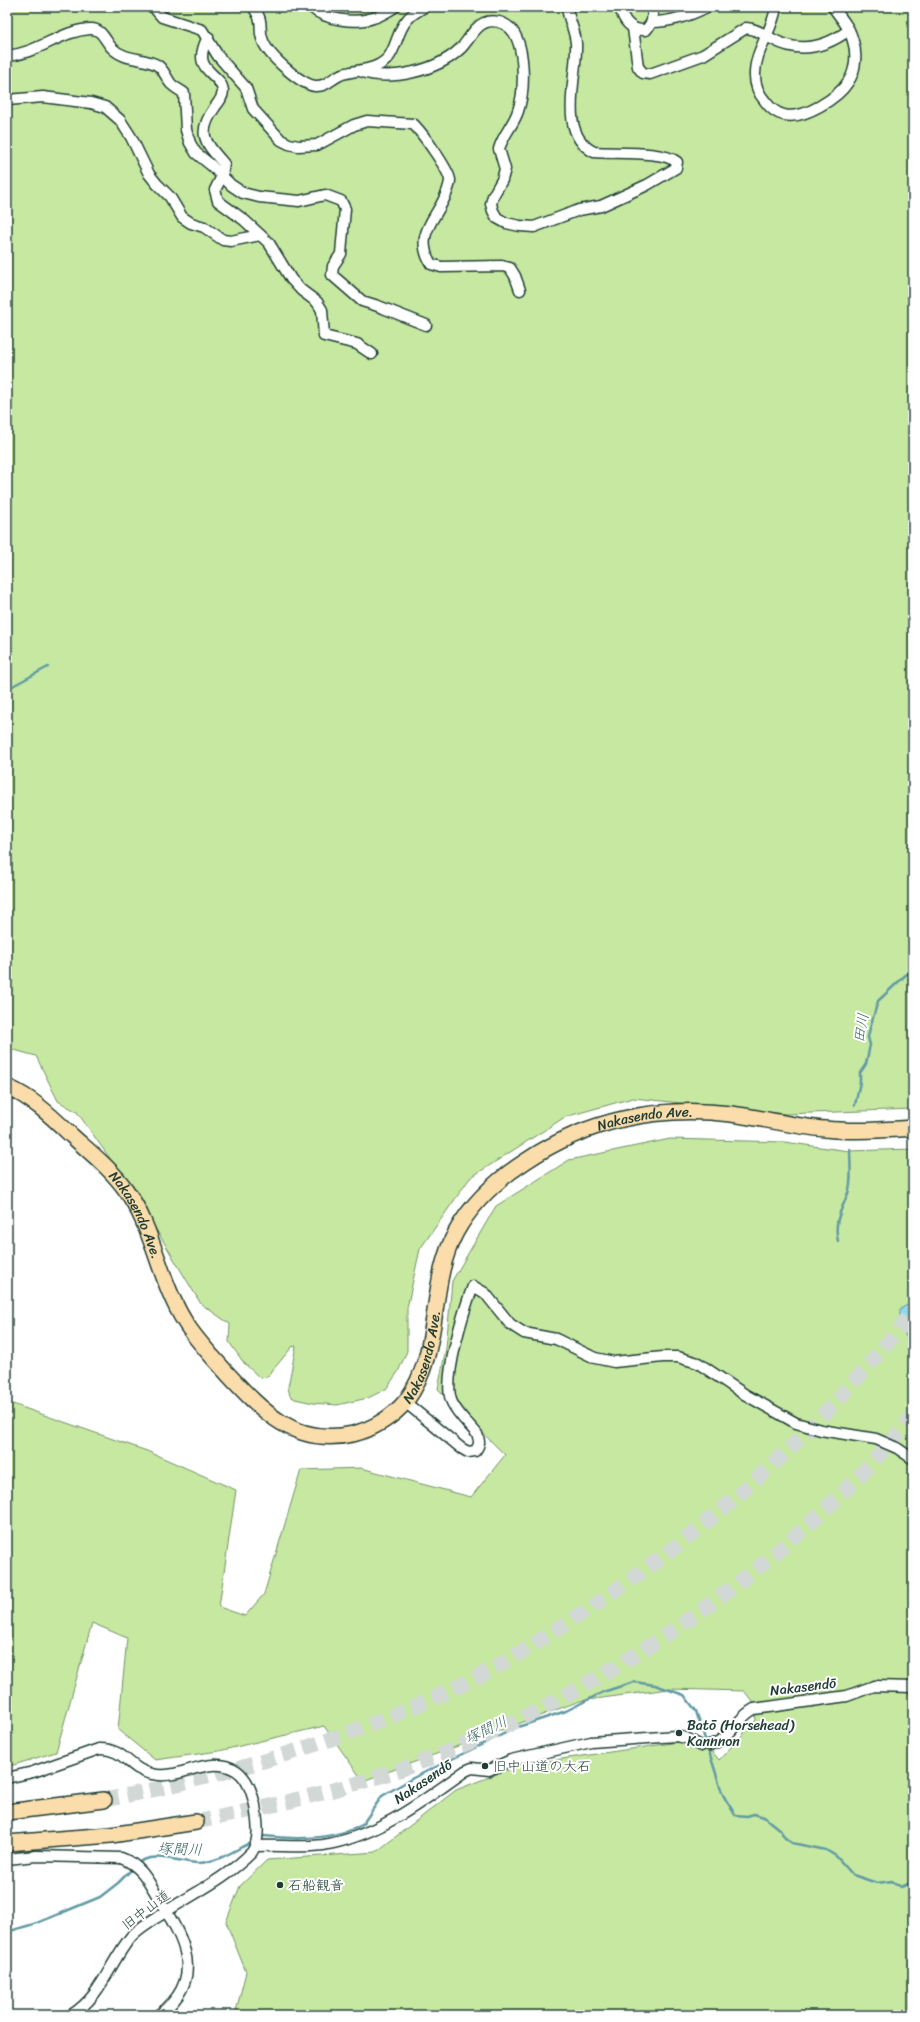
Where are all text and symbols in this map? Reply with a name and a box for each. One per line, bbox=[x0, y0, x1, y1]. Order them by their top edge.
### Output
water label: 田川 bbox=[846, 1011, 876, 1045]
street label: Nakasendo Ave. bbox=[594, 1099, 693, 1138]
street label: Nakasendo Ave. bbox=[103, 1165, 169, 1262]
street label: Nakasendo Ave. bbox=[395, 1308, 447, 1409]
street label: Nakasendō bbox=[768, 1670, 838, 1703]
water label: 塚間川 bbox=[460, 1708, 512, 1752]
place label: Batō (Horsehead) Kannnon bbox=[687, 1713, 795, 1754]
marker: Batō (Horsehead) Kannnon bbox=[674, 1728, 684, 1738]
street label: Nakasendō bbox=[388, 1753, 458, 1811]
place label: 旧中山道の大石 bbox=[493, 1754, 591, 1779]
marker: 旧中山道の大石 bbox=[480, 1761, 490, 1771]
water label: 塚間川 bbox=[157, 1835, 203, 1863]
place label: 石船観音 bbox=[288, 1873, 344, 1898]
marker: 石船観音 bbox=[275, 1880, 285, 1890]
street label: 旧中山道 bbox=[116, 1883, 176, 1937]

